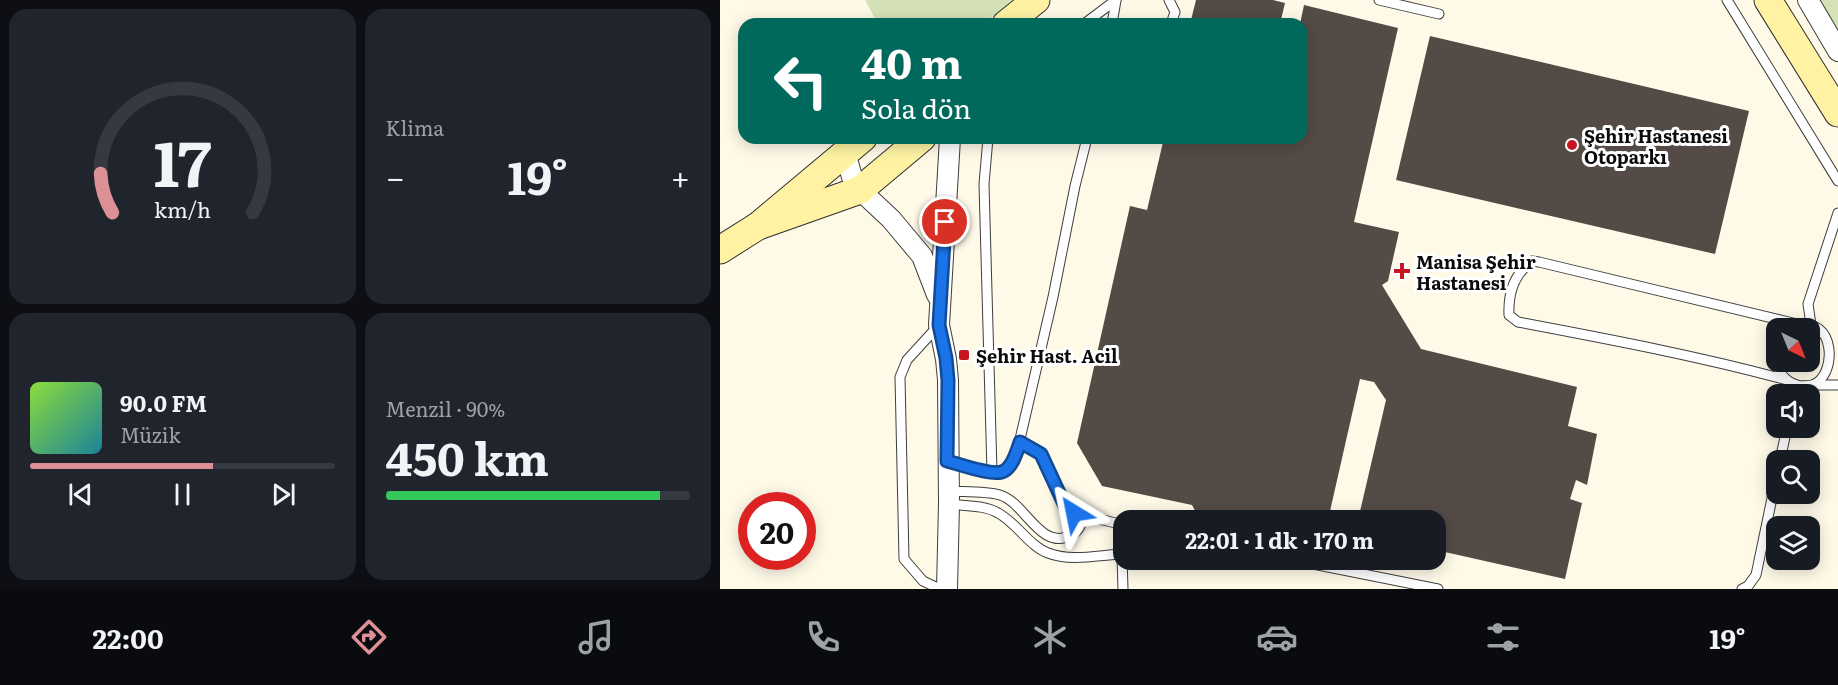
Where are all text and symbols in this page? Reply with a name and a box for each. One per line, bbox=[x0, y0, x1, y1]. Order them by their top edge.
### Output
text: 40 m bbox=[861, 30, 962, 92]
icon: left bbox=[762, 42, 840, 120]
text: Sola dön bbox=[861, 87, 971, 127]
text: Klima bbox=[386, 112, 444, 142]
text: 17 bbox=[153, 114, 211, 206]
place label: Şehir Hastanesi Otoparkı bbox=[1584, 122, 1728, 170]
marker: Şehir Hastanesi Otoparkı bbox=[1565, 138, 1579, 152]
text: 19° bbox=[508, 142, 568, 209]
text: − bbox=[386, 151, 405, 200]
text: + bbox=[671, 151, 690, 200]
text: km/h bbox=[154, 194, 211, 226]
pin bbox=[919, 196, 970, 247]
icon: arrive bbox=[928, 205, 961, 238]
place label: Manisa Şehir Hastanesi bbox=[1416, 248, 1536, 296]
marker: Manisa Şehir Hastanesi bbox=[1393, 262, 1411, 280]
north arrow bbox=[1766, 318, 1820, 372]
map controls bbox=[1766, 318, 1820, 570]
place label: Şehir Hast. Acil bbox=[976, 342, 1118, 369]
marker: Şehir Hast. Acil bbox=[957, 348, 971, 362]
button: sound bbox=[1766, 384, 1820, 438]
text: 90.0 FM bbox=[120, 386, 207, 419]
text: Menzil · 90% bbox=[386, 393, 505, 423]
text: Müzik bbox=[120, 419, 181, 449]
text: 450 km bbox=[386, 423, 549, 490]
button: search bbox=[1766, 450, 1820, 504]
icon: previous bbox=[64, 478, 97, 511]
icon: pause bbox=[166, 478, 199, 511]
icon: next bbox=[267, 478, 300, 511]
position arrow bbox=[1042, 481, 1106, 545]
speed limit sign: 20 bbox=[738, 492, 816, 570]
button: layers bbox=[1766, 516, 1820, 570]
text: 22:01 · 1 dk · 170 m bbox=[1185, 523, 1374, 556]
icon: directions bbox=[348, 616, 390, 658]
icon: music bbox=[575, 616, 617, 658]
icon: phone bbox=[802, 616, 844, 658]
icon: climate bbox=[1029, 616, 1071, 658]
icon: car bbox=[1256, 616, 1298, 658]
icon: filters bbox=[1482, 616, 1524, 658]
text: 22:00 bbox=[92, 617, 164, 657]
text: 19° bbox=[1709, 617, 1745, 657]

